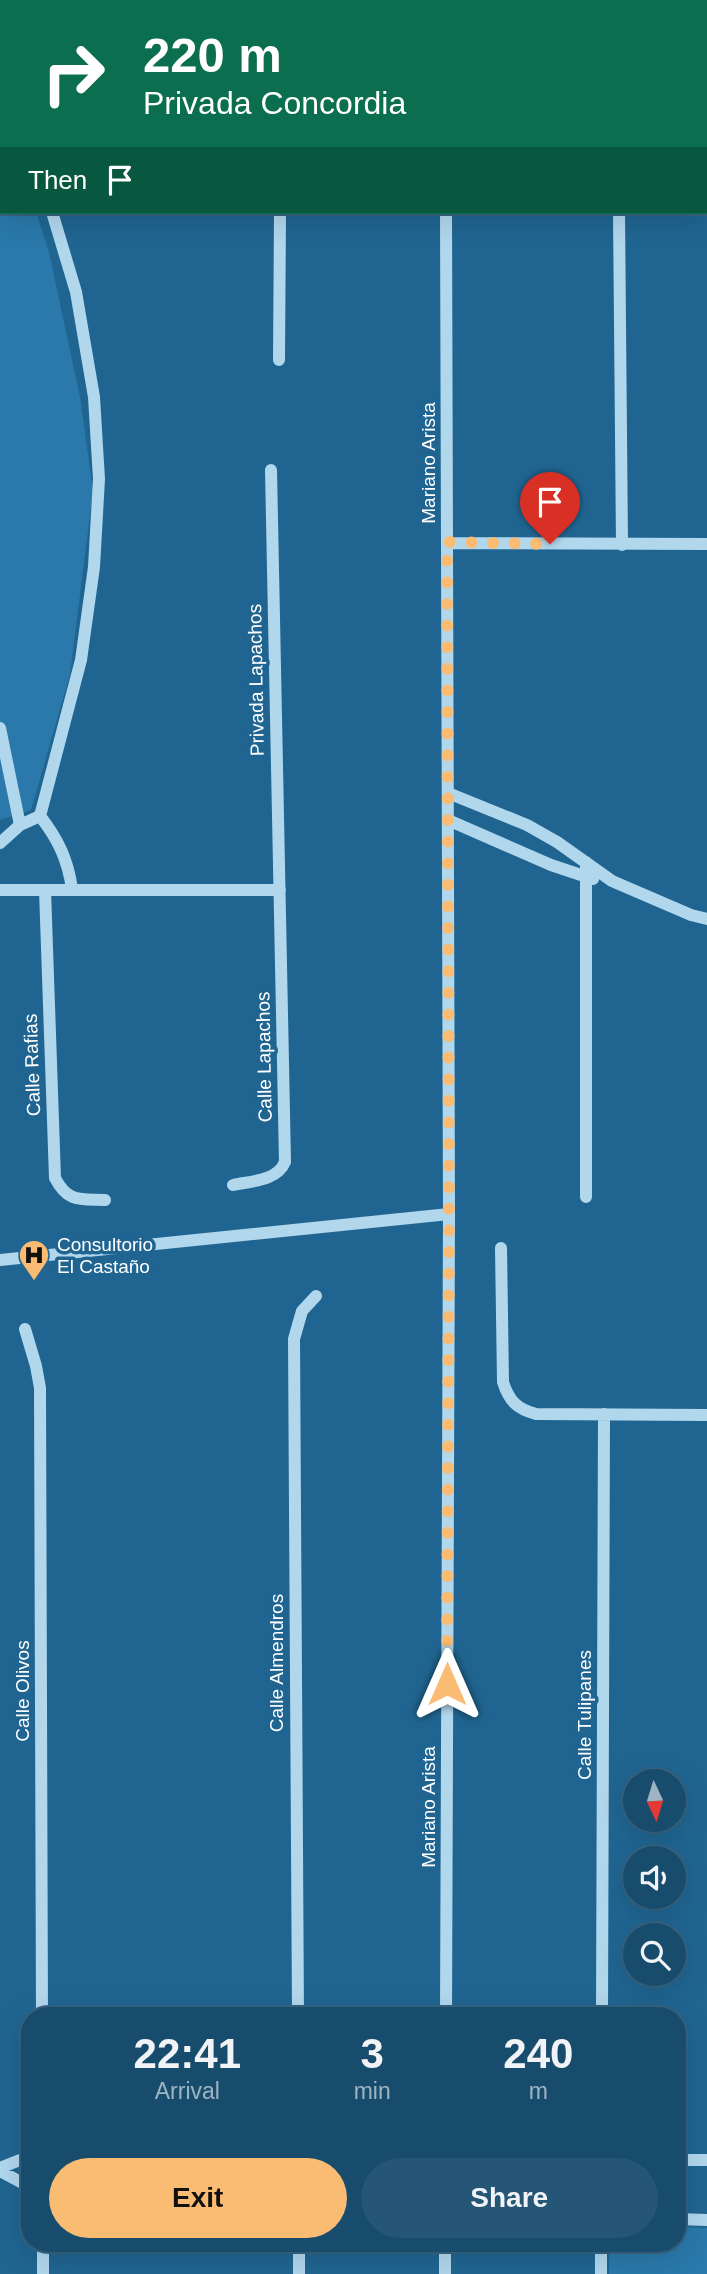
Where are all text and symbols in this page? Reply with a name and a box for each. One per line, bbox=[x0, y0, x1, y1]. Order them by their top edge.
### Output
icon: right bbox=[28, 28, 119, 119]
text: 220 m bbox=[143, 28, 282, 82]
text: Privada Concordia bbox=[143, 85, 406, 121]
icon: arrive bbox=[101, 161, 139, 199]
text: Then bbox=[28, 165, 87, 195]
street label: Mariano Arista bbox=[418, 402, 439, 524]
pin bbox=[520, 472, 580, 544]
icon: arrive bbox=[531, 483, 569, 521]
street label: Privada Lapachos bbox=[244, 604, 268, 756]
street label: Calle Lapachos bbox=[252, 991, 276, 1123]
street label: Calle Rafias bbox=[20, 1013, 44, 1117]
place label: Consultorio El Castaño bbox=[57, 1234, 153, 1277]
hospital icon: Consultorio El Castaño bbox=[17, 1238, 51, 1282]
street label: Calle Almendros bbox=[266, 1594, 287, 1732]
street label: Calle Olivos bbox=[12, 1640, 33, 1742]
position arrow bbox=[410, 1647, 484, 1721]
street label: Calle Tulipanes bbox=[574, 1650, 595, 1780]
street label: Mariano Arista bbox=[418, 1746, 439, 1868]
north arrow bbox=[623, 1769, 686, 1832]
map controls bbox=[623, 1769, 686, 1986]
button: sound bbox=[623, 1846, 686, 1909]
button: search bbox=[623, 1923, 686, 1986]
text: 22:41 bbox=[134, 2030, 241, 2077]
text: 3 bbox=[360, 2030, 384, 2077]
text: 240 bbox=[503, 2030, 573, 2077]
text: Arrival bbox=[155, 2078, 220, 2104]
text: min bbox=[354, 2078, 391, 2104]
text: m bbox=[529, 2078, 548, 2104]
button: Exit bbox=[49, 2158, 347, 2238]
button: Share bbox=[361, 2158, 658, 2238]

